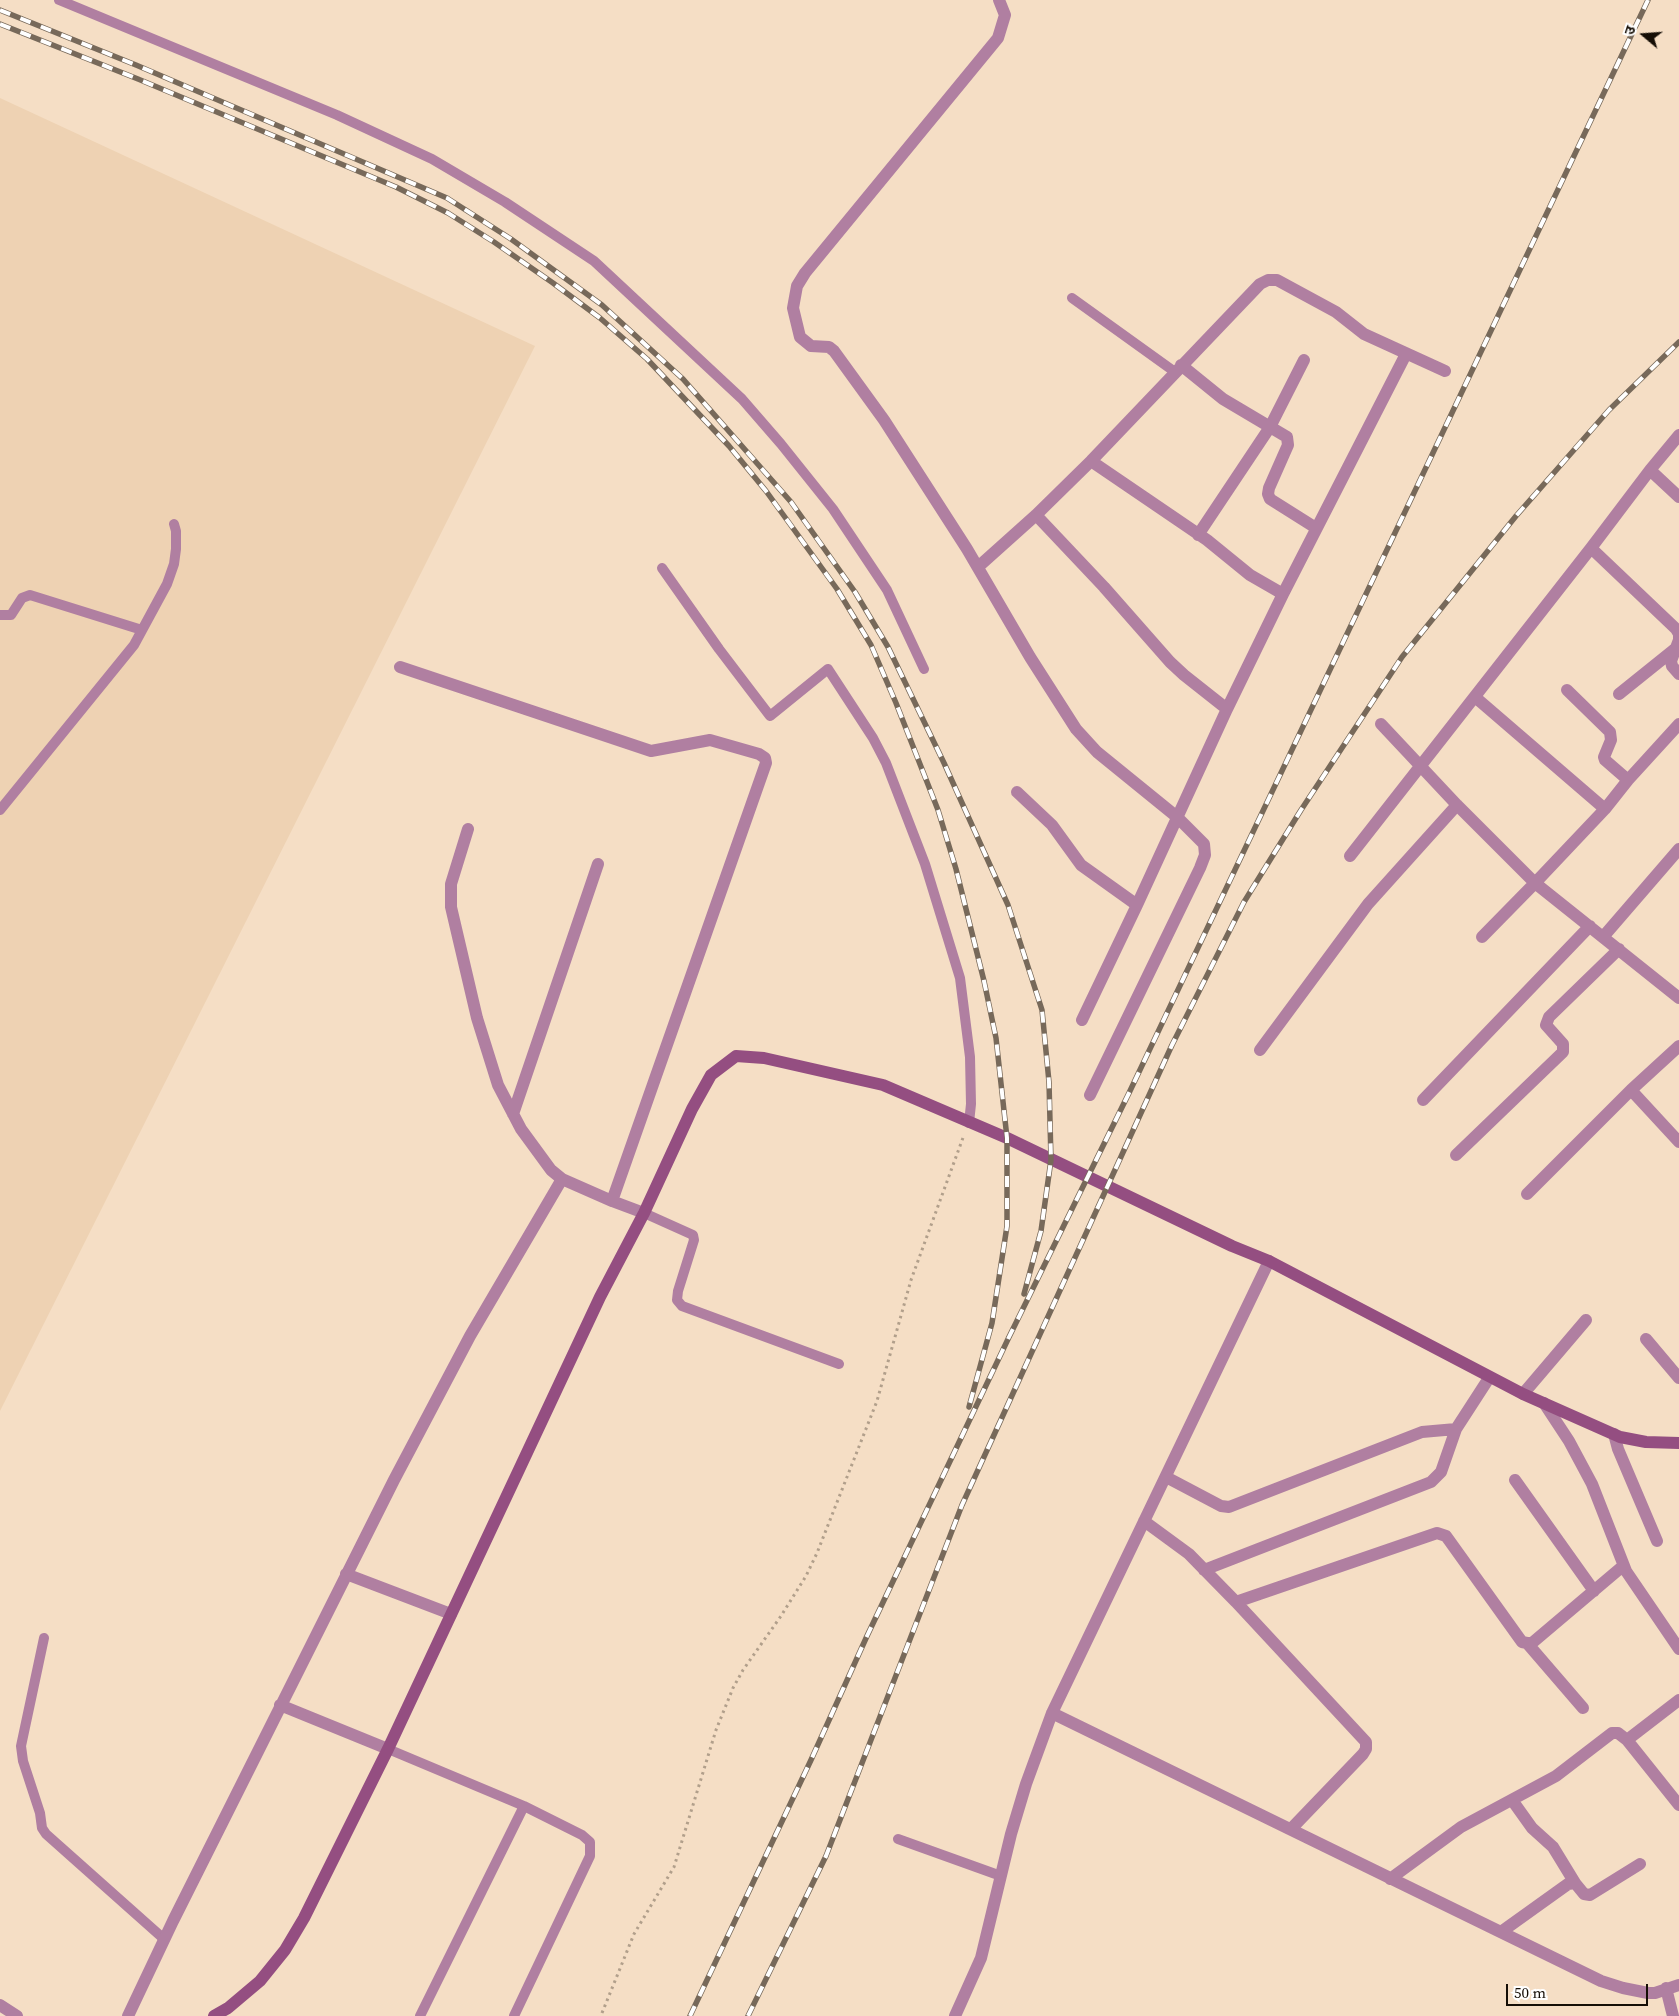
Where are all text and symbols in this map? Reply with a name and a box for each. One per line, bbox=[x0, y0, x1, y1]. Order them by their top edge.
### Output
north arrow bbox=[1619, 10, 1669, 60]
text: उ bbox=[1619, 23, 1641, 37]
scale bar bbox=[1509, 1974, 1652, 2006]
text: 50 m bbox=[1514, 1982, 1546, 2003]

